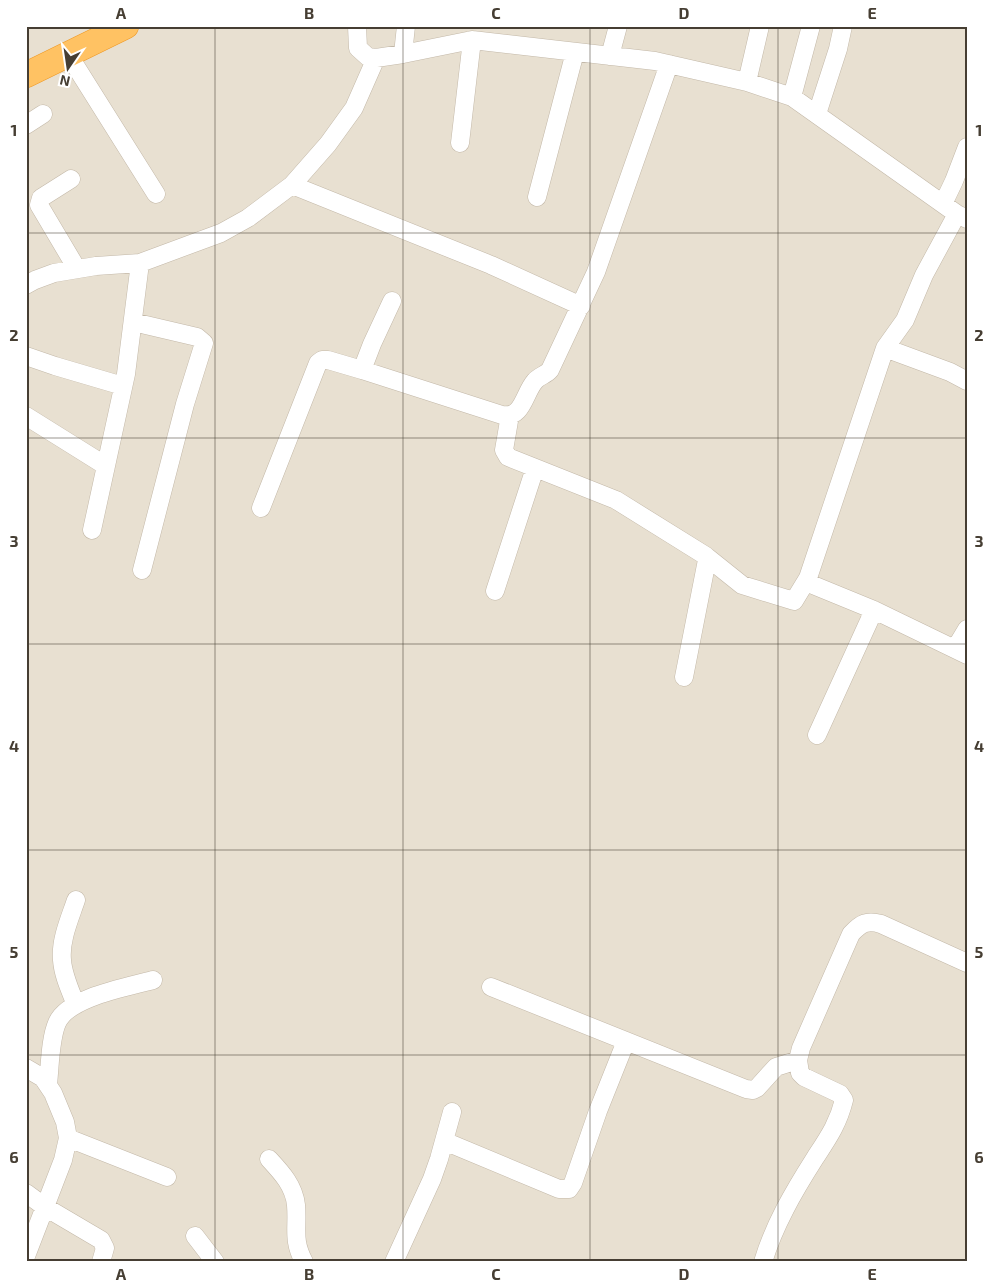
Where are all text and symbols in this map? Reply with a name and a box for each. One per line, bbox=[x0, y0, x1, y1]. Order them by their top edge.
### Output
text: A bbox=[116, 3, 127, 22]
text: B bbox=[304, 3, 314, 22]
text: C bbox=[491, 3, 501, 22]
text: D bbox=[679, 3, 690, 22]
text: E bbox=[867, 3, 877, 22]
north arrow bbox=[42, 42, 92, 92]
text: N bbox=[58, 72, 72, 91]
text: 1 bbox=[11, 120, 17, 139]
text: 1 bbox=[976, 120, 982, 139]
text: 2 bbox=[9, 325, 19, 344]
text: 2 bbox=[974, 325, 984, 344]
text: 3 bbox=[9, 531, 19, 550]
text: 3 bbox=[974, 531, 984, 550]
text: 4 bbox=[9, 736, 19, 755]
text: 4 bbox=[974, 736, 984, 755]
text: 5 bbox=[10, 942, 19, 961]
text: 5 bbox=[975, 942, 984, 961]
text: 6 bbox=[9, 1147, 19, 1166]
text: 6 bbox=[974, 1147, 984, 1166]
text: A bbox=[116, 1264, 127, 1283]
text: B bbox=[304, 1264, 314, 1283]
text: C bbox=[491, 1264, 501, 1283]
text: D bbox=[679, 1264, 690, 1283]
text: E bbox=[867, 1264, 877, 1283]

